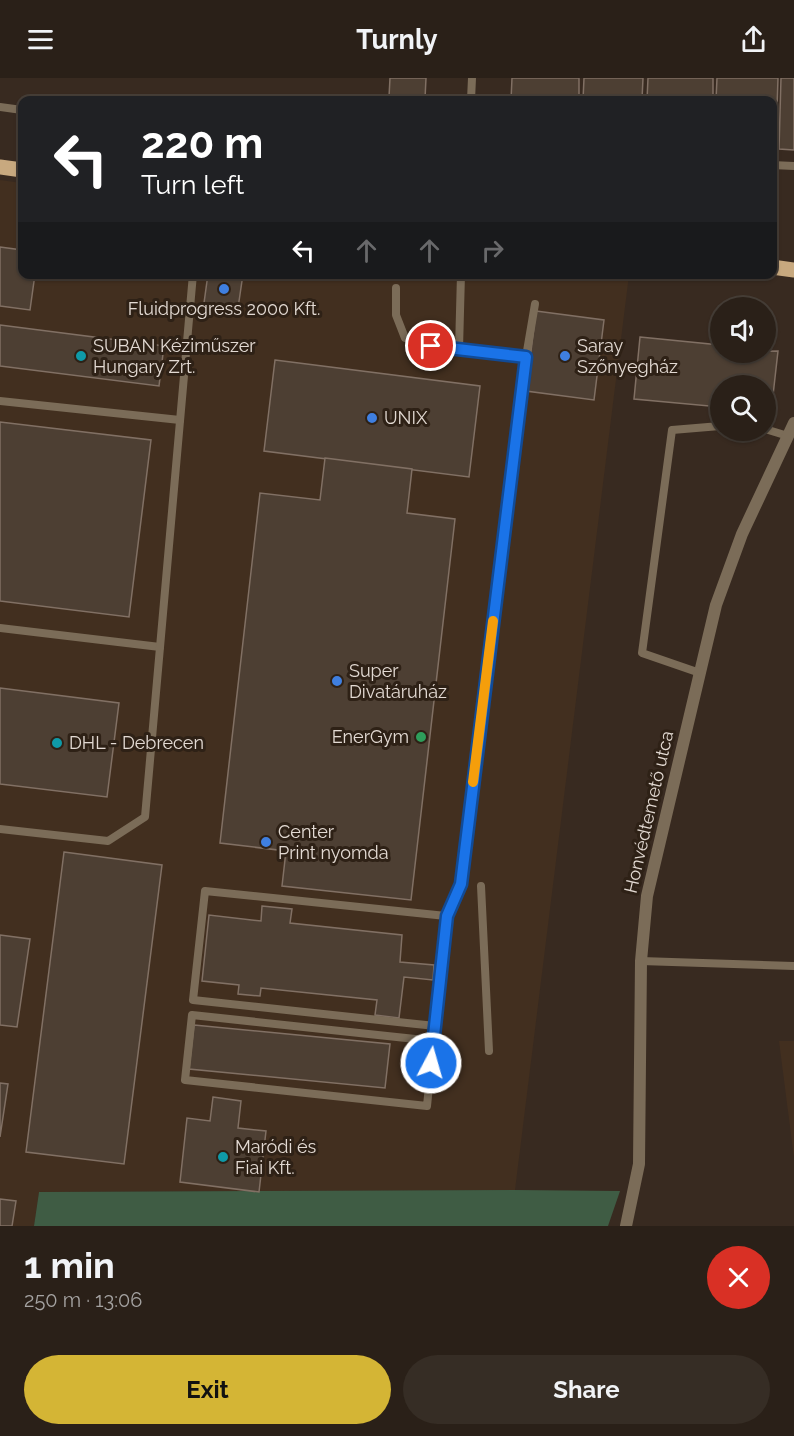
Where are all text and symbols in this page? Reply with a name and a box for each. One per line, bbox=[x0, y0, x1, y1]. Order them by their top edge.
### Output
icon: menu bbox=[24, 23, 57, 56]
icon: share bbox=[737, 23, 770, 56]
text: Turnly bbox=[356, 24, 438, 55]
text: 220 m bbox=[141, 119, 263, 168]
icon: left bbox=[42, 120, 120, 198]
text: Turn left bbox=[141, 169, 244, 200]
icon: left bbox=[287, 234, 320, 267]
icon: ahead bbox=[350, 234, 383, 267]
icon: ahead bbox=[413, 234, 446, 267]
icon: right bbox=[476, 234, 509, 267]
marker: Fluidprogress 2000 Kft. bbox=[217, 282, 231, 296]
map controls bbox=[710, 297, 776, 441]
button: sound bbox=[710, 297, 776, 363]
place label: Fluidprogress 2000 Kft. bbox=[128, 298, 320, 319]
pin bbox=[405, 320, 456, 371]
icon: arrive bbox=[414, 329, 447, 362]
place label: SUBAN Kéziműszer Hungary Zrt. bbox=[93, 335, 256, 377]
place label: Saray Szőnyegház bbox=[577, 335, 678, 377]
marker: SUBAN Kéziműszer Hungary Zrt. bbox=[74, 349, 88, 363]
marker: Saray Szőnyegház bbox=[558, 349, 572, 363]
button: search bbox=[710, 375, 776, 441]
place label: UNIX bbox=[384, 407, 428, 428]
marker: UNIX bbox=[365, 411, 379, 425]
place label: Super Divatáruház bbox=[349, 660, 447, 702]
marker: Super Divatáruház bbox=[330, 674, 344, 688]
place label: EnerGym bbox=[332, 726, 409, 747]
street label: Honvédtemető utca bbox=[620, 729, 677, 895]
marker: EnerGym bbox=[414, 730, 428, 744]
place label: DHL - Debrecen bbox=[69, 732, 204, 753]
marker: DHL - Debrecen bbox=[50, 736, 64, 750]
place label: Center Print nyomda bbox=[278, 821, 388, 863]
marker: Center Print nyomda bbox=[259, 835, 273, 849]
position arrow bbox=[399, 1031, 463, 1095]
place label: Maródi és Fiai Kft. bbox=[235, 1136, 317, 1178]
marker: Maródi és Fiai Kft. bbox=[216, 1150, 230, 1164]
text: 1 min bbox=[24, 1244, 115, 1286]
button: close bbox=[707, 1246, 770, 1309]
text: 250 m · 13:06 bbox=[24, 1288, 142, 1312]
button: Exit bbox=[24, 1355, 391, 1424]
button: Share bbox=[403, 1355, 770, 1424]

